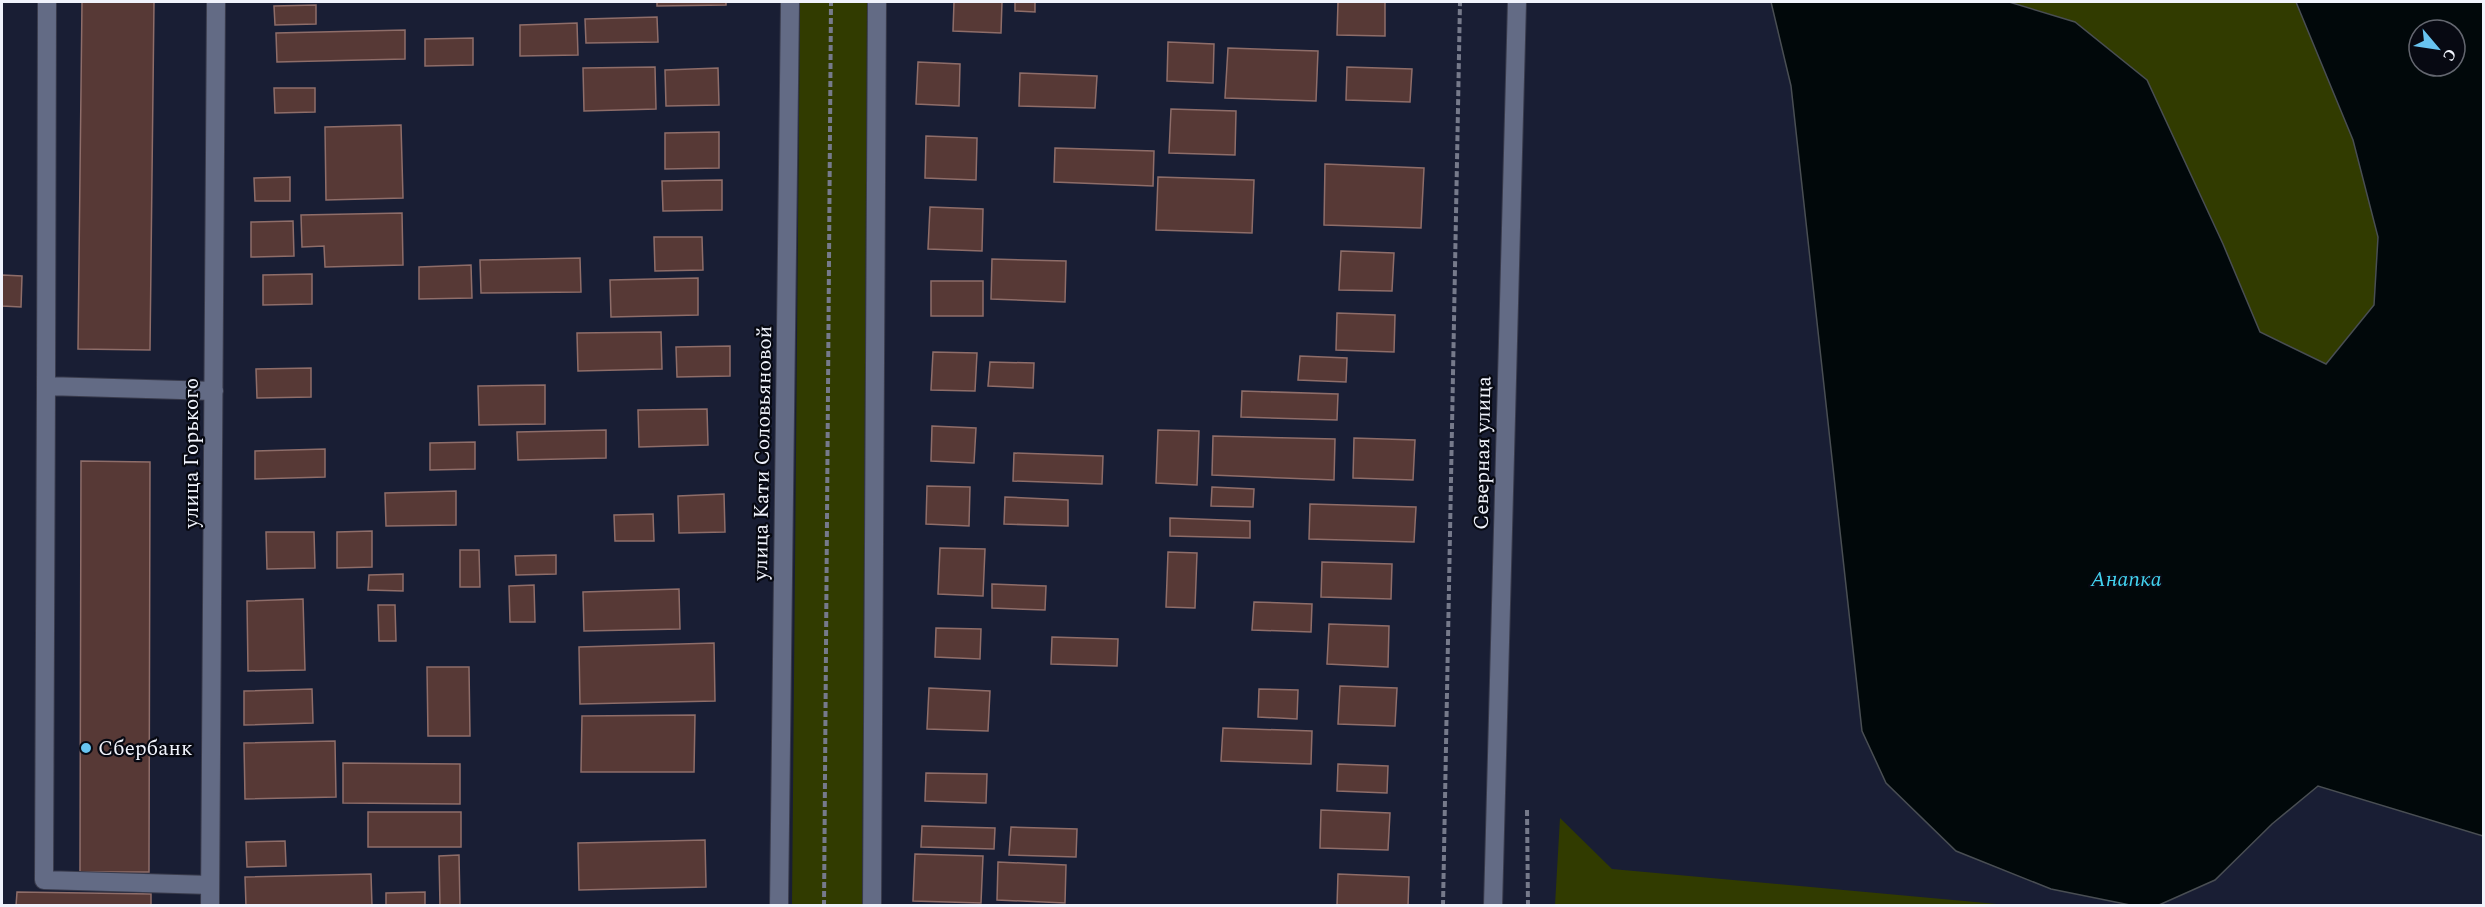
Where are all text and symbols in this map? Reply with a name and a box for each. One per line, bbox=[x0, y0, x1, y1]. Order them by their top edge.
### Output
north arrow bbox=[2407, 18, 2467, 78]
text: С bbox=[2436, 44, 2463, 66]
street label: улица Кати Соловьяновой bbox=[745, 325, 781, 582]
street label: Северная улица bbox=[1466, 375, 1500, 530]
street label: улица Горького bbox=[176, 378, 208, 529]
water label: Анапка bbox=[2089, 563, 2162, 596]
place label: Сбербанк bbox=[98, 733, 193, 765]
marker: Сбербанк bbox=[79, 741, 93, 755]

